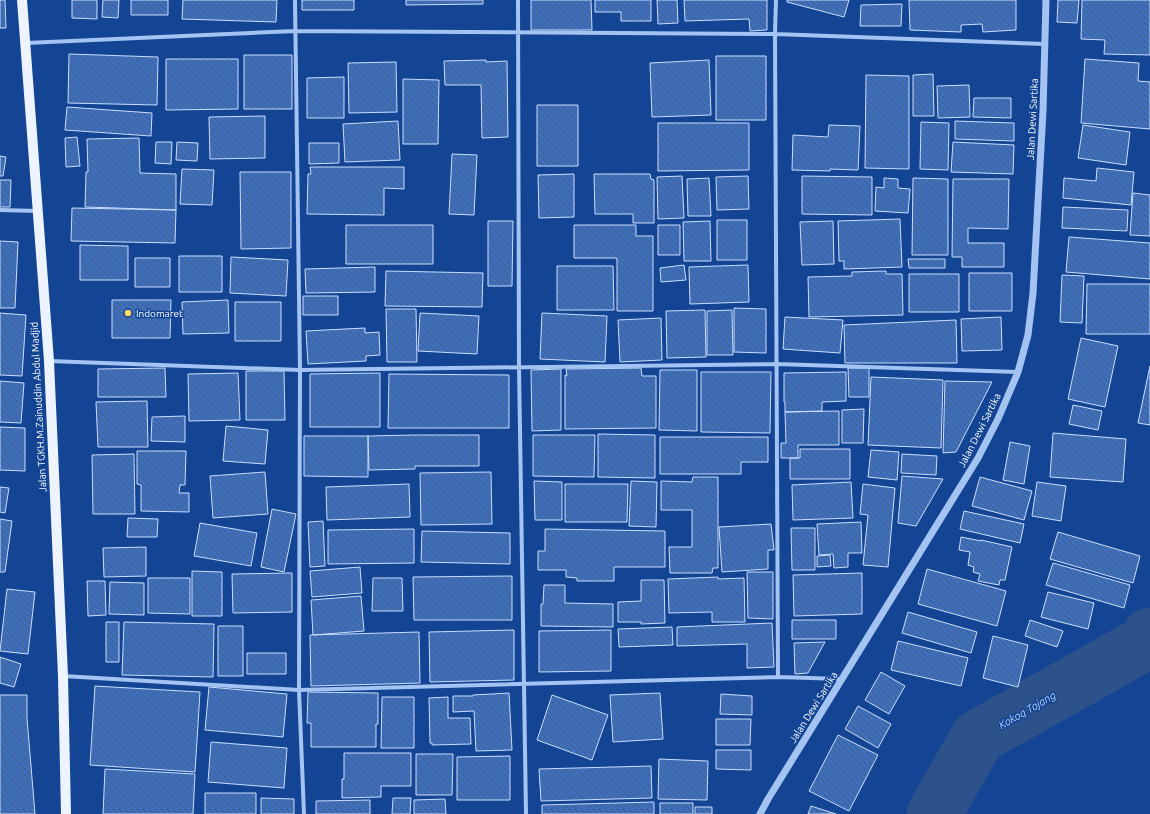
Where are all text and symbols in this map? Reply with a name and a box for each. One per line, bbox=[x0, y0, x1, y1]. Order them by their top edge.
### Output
street label: Jalan Dewi Sartika bbox=[1025, 78, 1040, 160]
marker: Indomaret bbox=[123, 308, 133, 318]
place label: Indomaret bbox=[136, 308, 183, 319]
street label: Jalan TGKH.M.Zainuddin Abdul Madjid bbox=[29, 321, 48, 493]
street label: Jalan Dewi Sartika bbox=[956, 391, 1003, 469]
street label: Jalan Dewi Sartika bbox=[787, 670, 840, 745]
water label: Kokoq Tojang bbox=[996, 689, 1058, 731]

